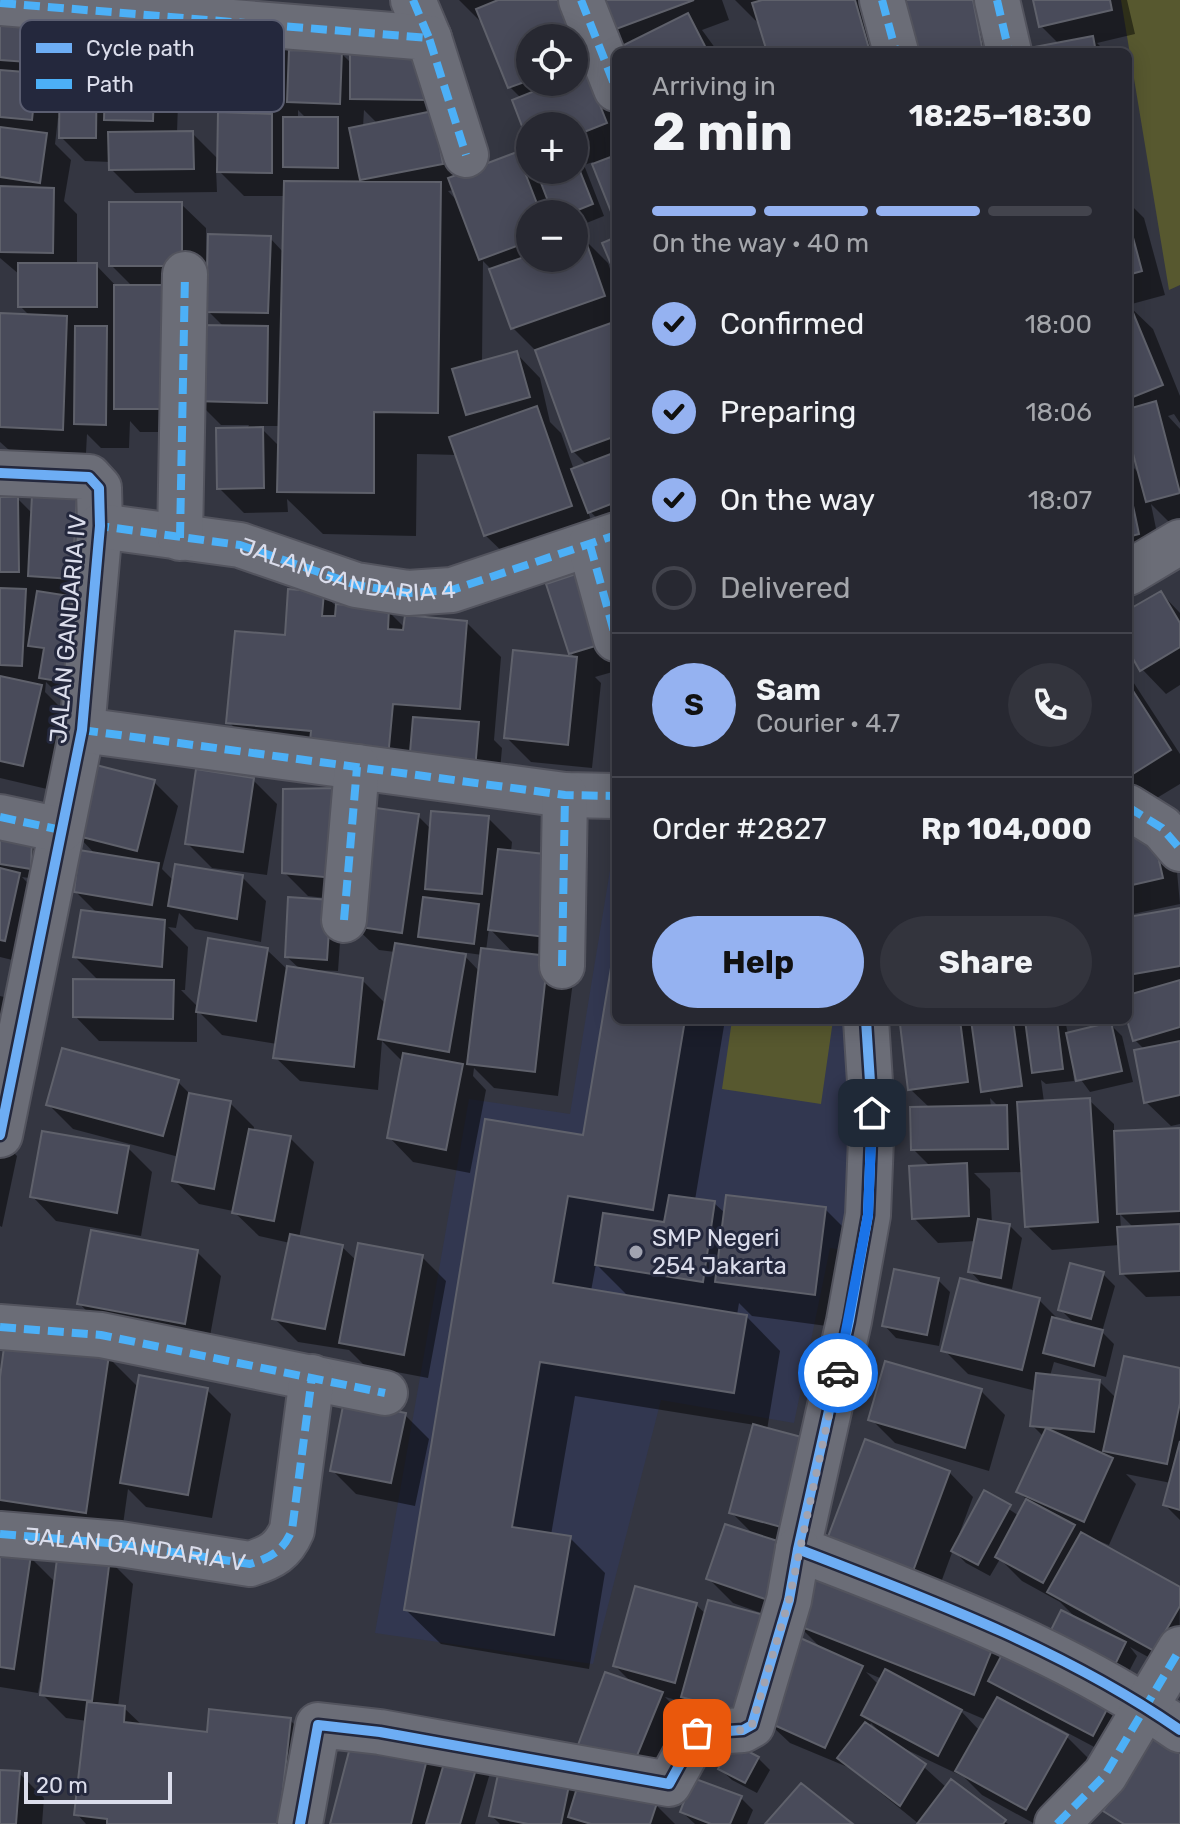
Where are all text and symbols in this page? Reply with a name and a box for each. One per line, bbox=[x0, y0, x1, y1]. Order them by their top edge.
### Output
legend bbox=[20, 20, 284, 112]
map controls bbox=[516, 24, 588, 272]
button: locate bbox=[516, 24, 588, 96]
text: Cycle path bbox=[86, 35, 195, 62]
text: Path bbox=[86, 71, 134, 98]
text: Arriving in bbox=[652, 71, 776, 102]
text: 18:25–18:30 bbox=[909, 98, 1092, 134]
text: 2 min bbox=[652, 101, 793, 163]
button: + bbox=[516, 112, 588, 184]
button: − bbox=[516, 200, 588, 272]
text: On the way · 40 m bbox=[652, 228, 869, 259]
icon: check bbox=[652, 302, 696, 346]
text: Confirmed bbox=[720, 306, 864, 342]
text: 18:00 bbox=[1025, 309, 1092, 340]
icon: check bbox=[652, 390, 696, 434]
text: Preparing bbox=[720, 394, 856, 430]
text: 18:06 bbox=[1025, 397, 1092, 428]
icon: check bbox=[652, 478, 696, 522]
text: On the way bbox=[720, 482, 875, 518]
text: 18:07 bbox=[1028, 485, 1092, 516]
street label: JALAN GANDARIA IV bbox=[44, 513, 92, 745]
street label: JALAN GANDARIA 4 bbox=[236, 532, 457, 608]
text: Delivered bbox=[720, 570, 851, 606]
button: phone bbox=[1008, 663, 1092, 747]
text: Sam bbox=[756, 672, 821, 708]
text: S bbox=[684, 687, 704, 723]
text: Courier · 4.7 bbox=[756, 708, 900, 739]
text: Order #2827 bbox=[652, 811, 827, 847]
text: Rp 104,000 bbox=[921, 811, 1092, 847]
button: Help bbox=[652, 916, 864, 1008]
button: Share bbox=[880, 916, 1092, 1008]
pin bbox=[838, 1079, 906, 1147]
icon: home bbox=[850, 1091, 894, 1135]
place label: SMP Negeri 254 Jakarta bbox=[652, 1224, 787, 1280]
marker: SMP Negeri 254 Jakarta bbox=[627, 1243, 645, 1261]
courier bbox=[798, 1333, 878, 1413]
icon: car bbox=[816, 1351, 860, 1395]
street label: JALAN GANDARIA V bbox=[23, 1522, 248, 1577]
pin bbox=[663, 1699, 731, 1767]
icon: bag bbox=[675, 1711, 719, 1755]
scale bar bbox=[24, 1768, 172, 1804]
text: 20 m bbox=[36, 1772, 88, 1799]

